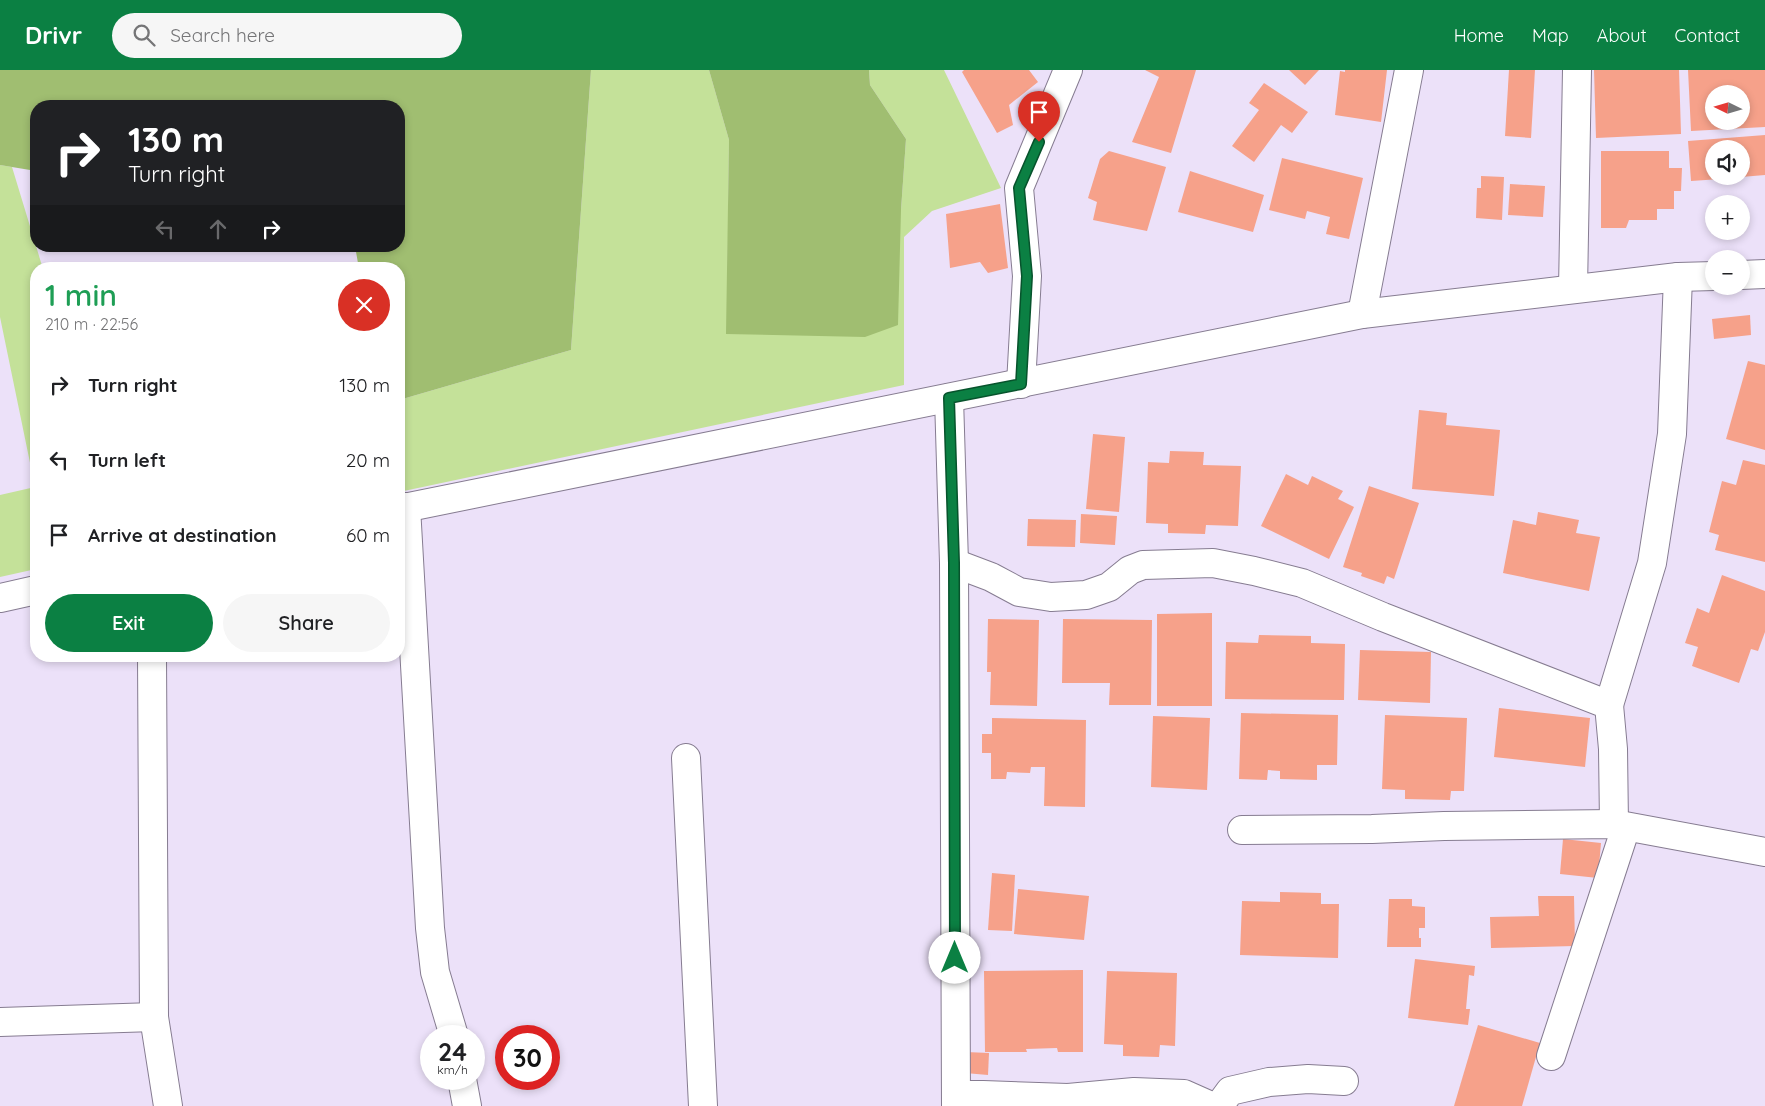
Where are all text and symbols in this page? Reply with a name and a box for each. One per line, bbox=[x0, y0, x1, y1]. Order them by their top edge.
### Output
search box bbox=[112, 13, 462, 58]
text: Drivr bbox=[25, 20, 82, 50]
icon: search bbox=[130, 21, 158, 49]
text: Search here bbox=[170, 23, 275, 47]
text: Home bbox=[1454, 24, 1504, 47]
text: Map bbox=[1532, 24, 1569, 47]
text: About bbox=[1597, 24, 1647, 47]
text: Contact bbox=[1675, 24, 1740, 47]
north arrow bbox=[1705, 85, 1750, 130]
map controls bbox=[1705, 85, 1750, 295]
pin bbox=[1018, 91, 1060, 142]
icon: arrive bbox=[1025, 98, 1053, 126]
text: 130 m bbox=[128, 117, 224, 161]
icon: right bbox=[45, 120, 110, 185]
button: sound bbox=[1705, 140, 1750, 185]
text: Turn right bbox=[128, 160, 225, 188]
button: + bbox=[1705, 195, 1750, 240]
icon: left bbox=[151, 215, 179, 243]
icon: ahead bbox=[204, 215, 232, 243]
icon: right bbox=[257, 215, 285, 243]
button: − bbox=[1705, 250, 1750, 295]
text: 1 min bbox=[45, 276, 117, 314]
button: close bbox=[338, 279, 390, 331]
text: 210 m · 22:56 bbox=[45, 314, 138, 334]
icon: right bbox=[45, 371, 73, 399]
text: Turn right bbox=[88, 373, 177, 397]
text: 130 m bbox=[339, 373, 390, 397]
icon: left bbox=[45, 446, 73, 474]
text: Turn left bbox=[88, 448, 166, 472]
text: 20 m bbox=[346, 448, 390, 472]
icon: arrive bbox=[45, 521, 73, 549]
text: Arrive at destination bbox=[88, 523, 277, 547]
text: 60 m bbox=[346, 523, 390, 547]
button: Exit bbox=[45, 594, 213, 652]
button: Share bbox=[223, 594, 390, 652]
position arrow bbox=[928, 931, 980, 983]
speed limit sign: 30 bbox=[495, 1025, 560, 1090]
text: 24 bbox=[438, 1036, 467, 1067]
text: km/h bbox=[437, 1062, 468, 1077]

